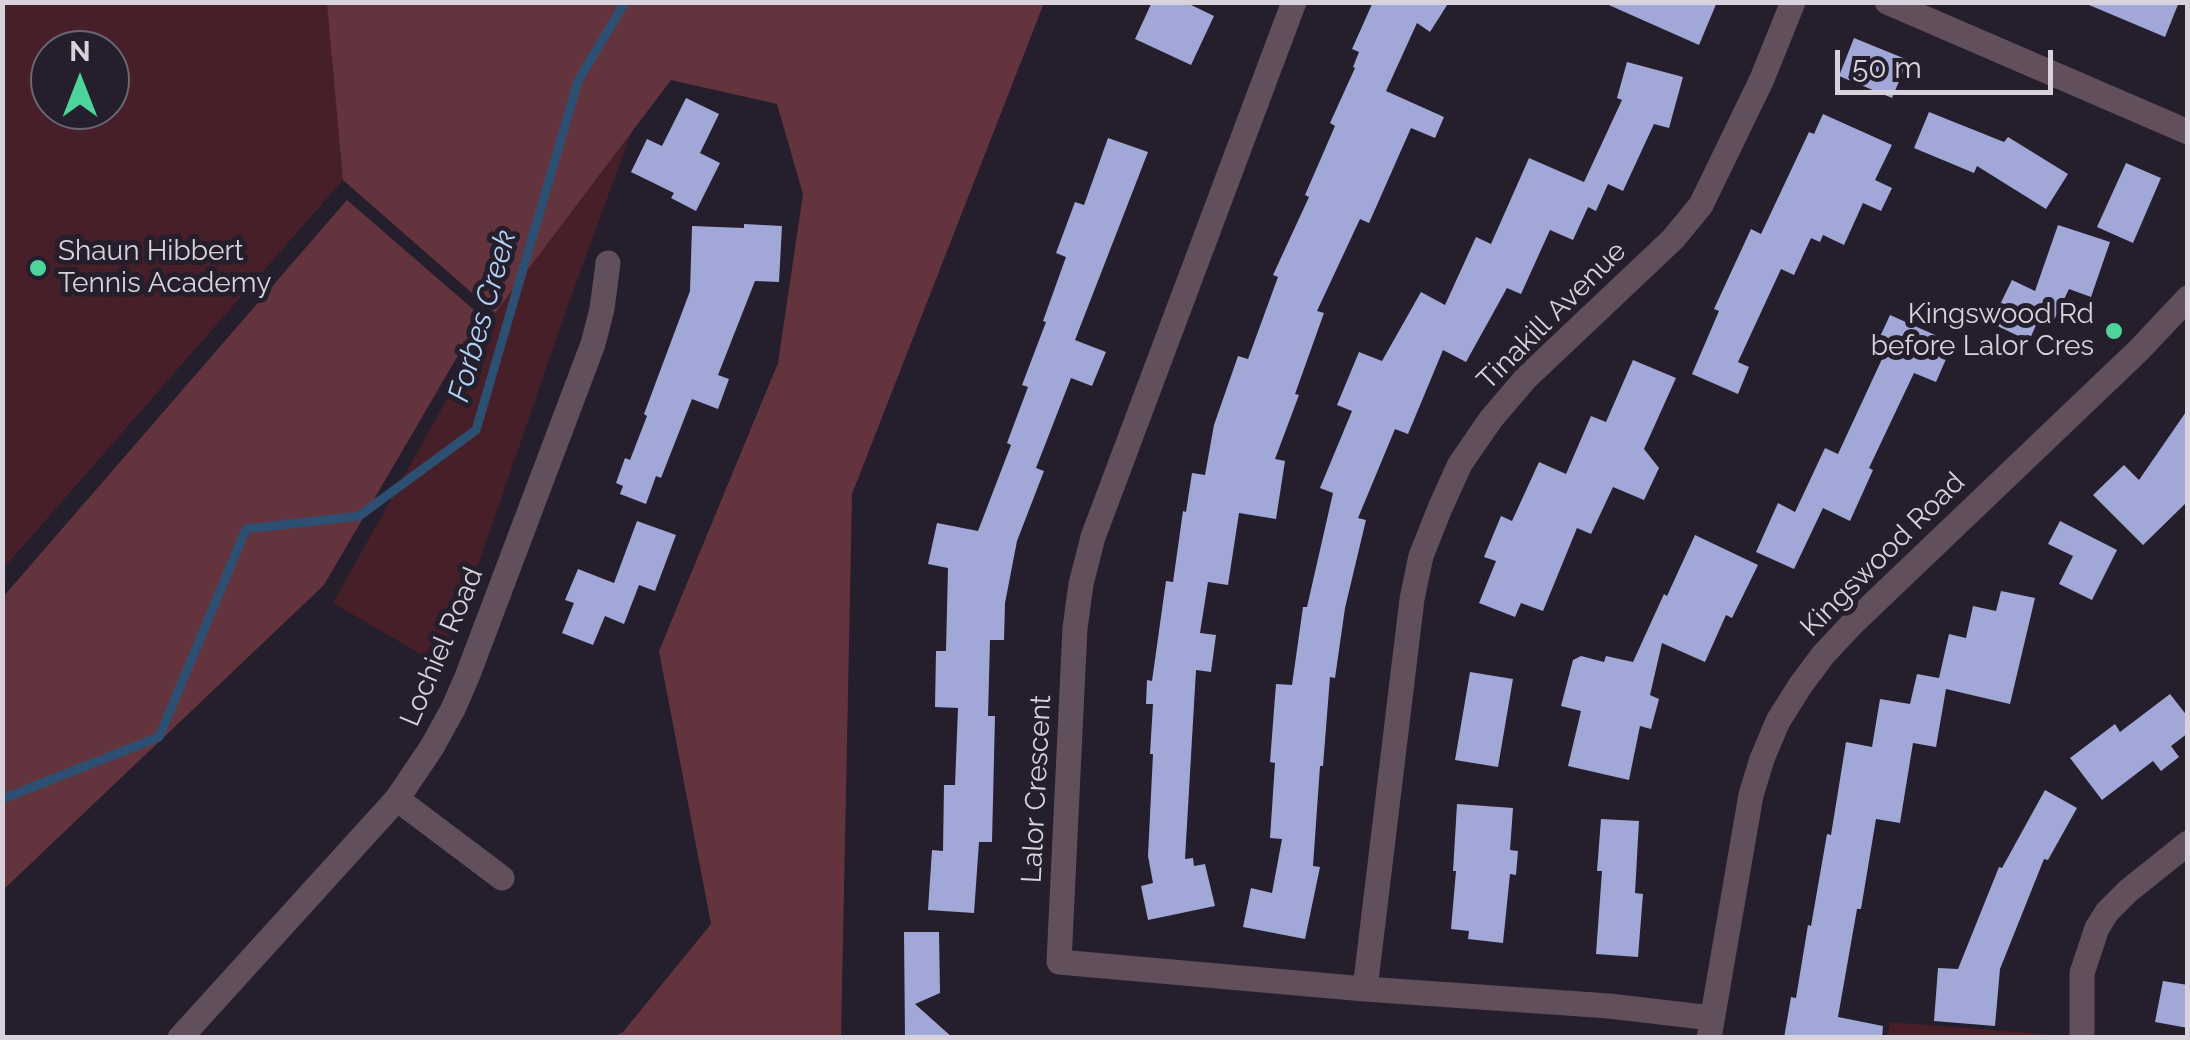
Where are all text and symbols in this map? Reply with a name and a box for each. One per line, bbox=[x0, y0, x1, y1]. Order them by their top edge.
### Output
north arrow bbox=[30, 30, 130, 130]
scale bar bbox=[1840, 30, 2058, 92]
text: N bbox=[69, 35, 91, 68]
text: 50 m bbox=[1852, 50, 1922, 85]
water label: Forbes Creek bbox=[441, 226, 525, 406]
place label: Shaun Hibbert Tennis Academy bbox=[58, 235, 271, 301]
street label: Tinakill Avenue bbox=[1471, 235, 1633, 397]
marker: Shaun Hibbert Tennis Academy bbox=[27, 257, 49, 279]
place label: Kingswood Rd before Lalor Cres bbox=[1871, 298, 2094, 364]
marker: Kingswood Rd before Lalor Cres bbox=[2103, 320, 2125, 342]
street label: Kingswood Road bbox=[1794, 466, 1972, 644]
street label: Lochiel Road bbox=[394, 563, 490, 731]
street label: Lalor Crescent bbox=[1015, 694, 1059, 884]

